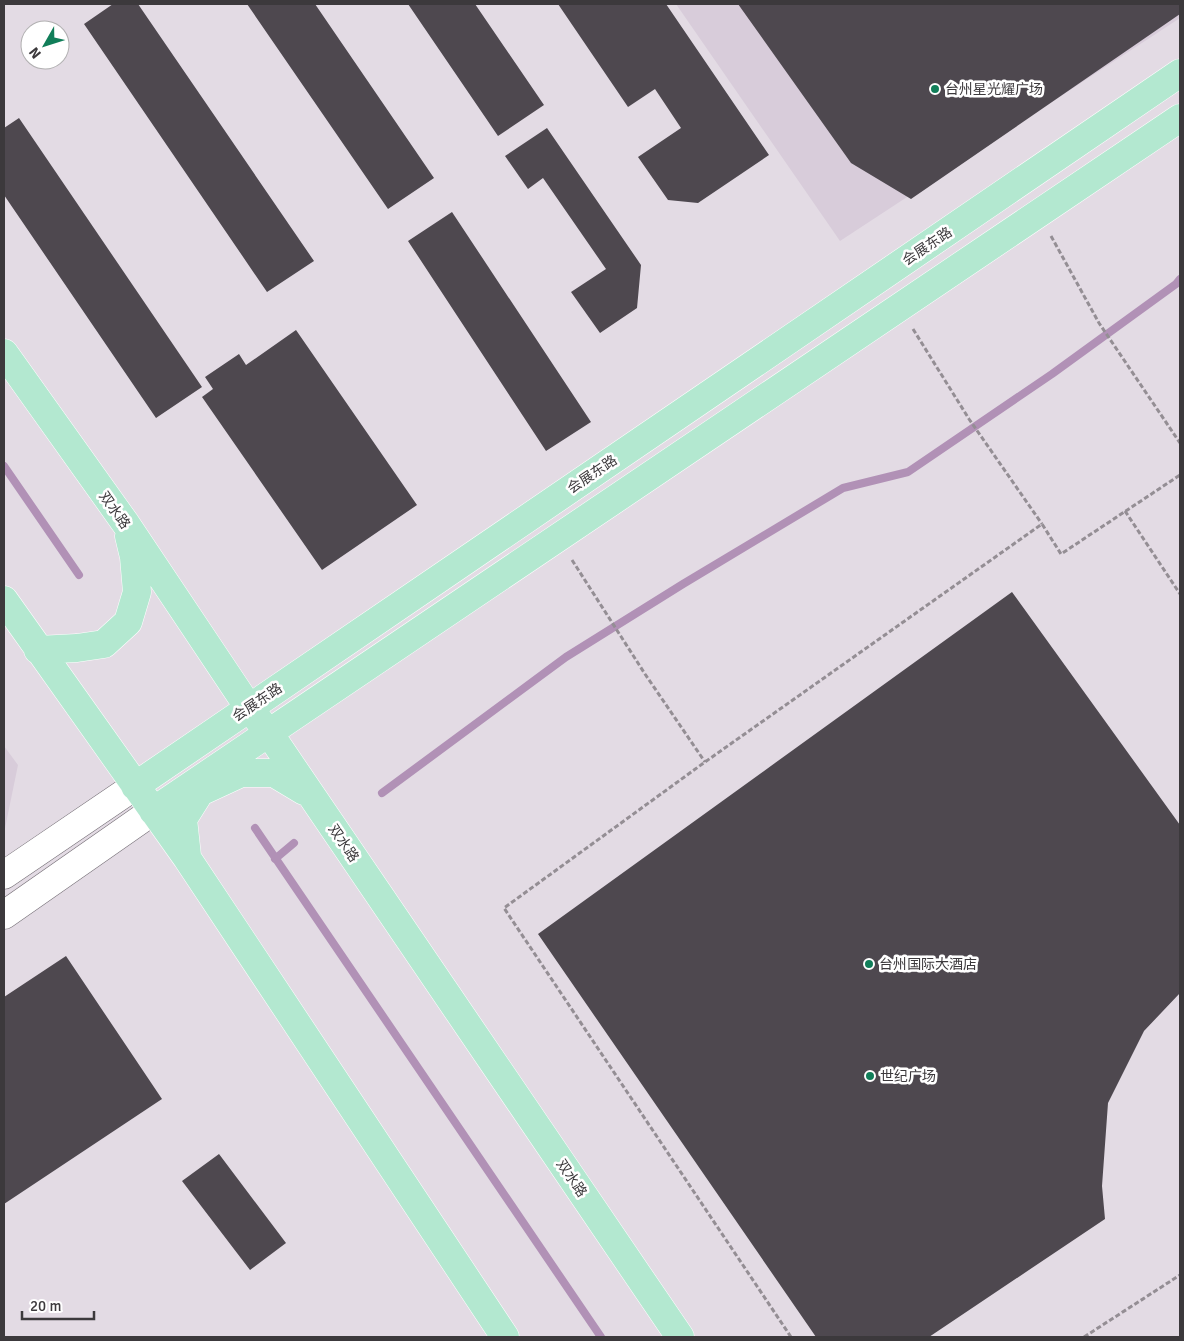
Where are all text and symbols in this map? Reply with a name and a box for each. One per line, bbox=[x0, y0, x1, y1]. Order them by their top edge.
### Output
north arrow bbox=[20, 20, 70, 70]
text: N bbox=[26, 44, 45, 62]
place label: 台州星光耀广场 bbox=[945, 81, 1043, 98]
marker: 台州星光耀广场 bbox=[929, 83, 941, 95]
street label: 会展东路 bbox=[899, 224, 955, 269]
street label: 会展东路 bbox=[564, 452, 620, 497]
street label: 双水路 bbox=[96, 488, 134, 532]
street label: 会展东路 bbox=[229, 680, 285, 725]
street label: 双水路 bbox=[325, 821, 362, 865]
place label: 台州国际大酒店 bbox=[879, 956, 977, 973]
marker: 台州国际大酒店 bbox=[863, 958, 875, 970]
place label: 世纪广场 bbox=[880, 1068, 936, 1085]
marker: 世纪广场 bbox=[864, 1070, 876, 1082]
street label: 双水路 bbox=[553, 1156, 590, 1200]
scale bar bbox=[22, 1288, 95, 1320]
text: 20 m bbox=[30, 1297, 61, 1315]

